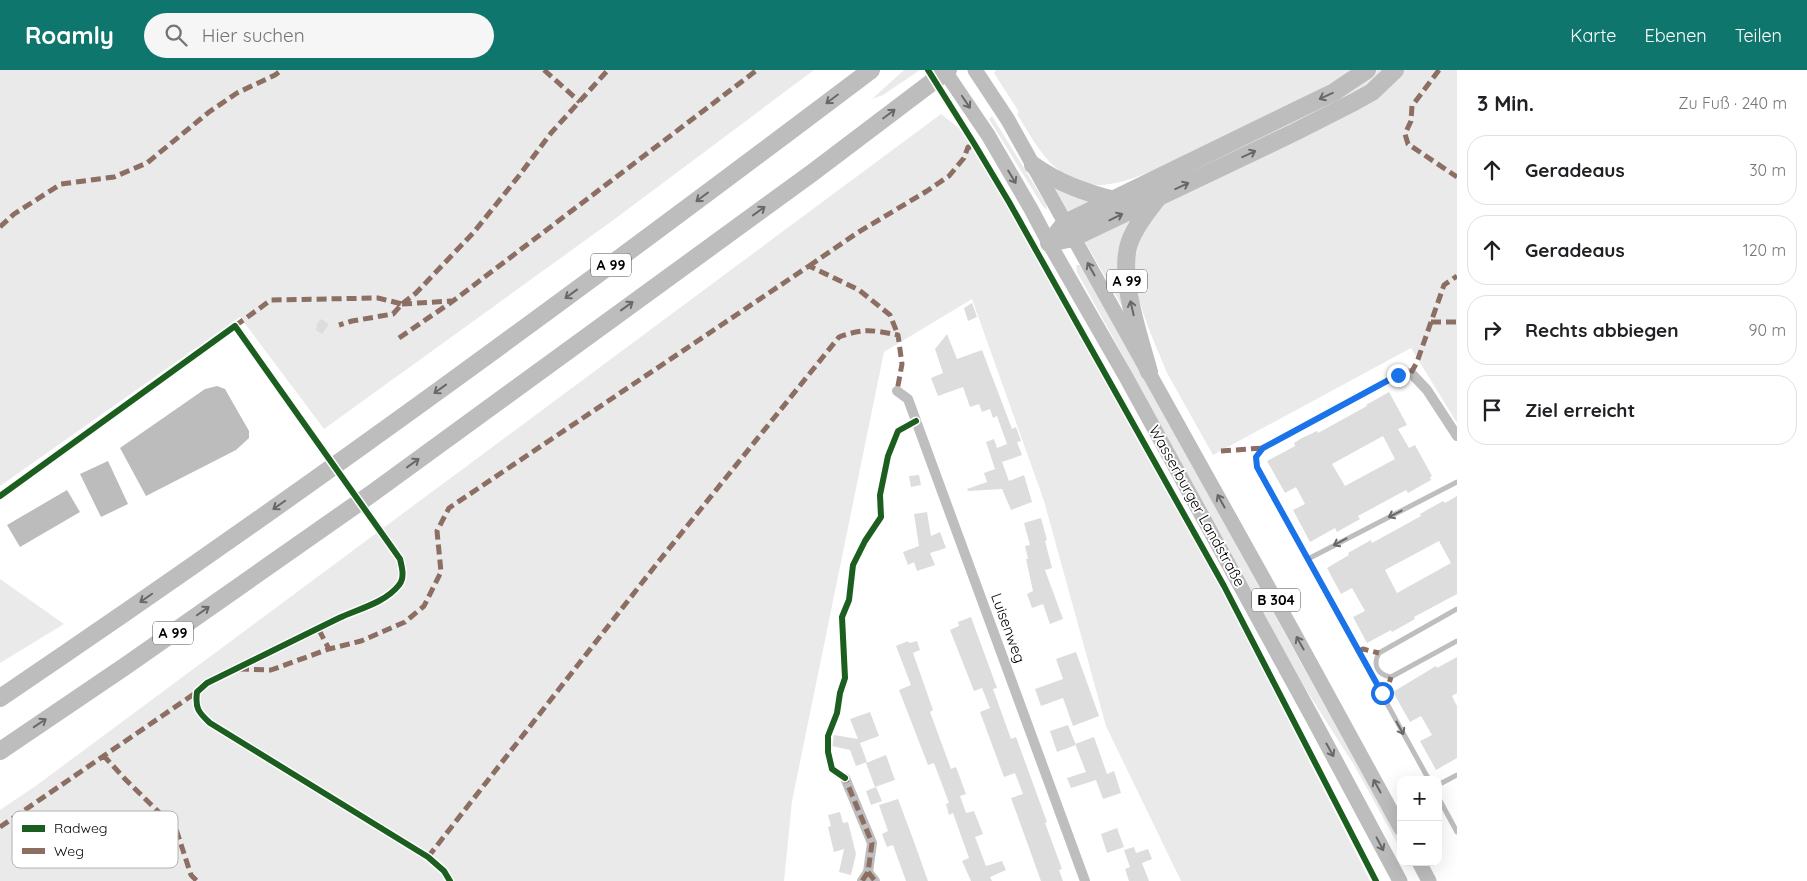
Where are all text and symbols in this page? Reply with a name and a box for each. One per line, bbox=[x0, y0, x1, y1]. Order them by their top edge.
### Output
search box bbox=[144, 13, 494, 58]
text: Roamly bbox=[25, 20, 114, 50]
icon: search bbox=[162, 21, 190, 49]
text: Hier suchen bbox=[202, 23, 305, 47]
text: Karte bbox=[1570, 24, 1616, 47]
text: Ebenen bbox=[1644, 24, 1707, 47]
text: Teilen bbox=[1735, 24, 1782, 47]
text: 3 Min. bbox=[1477, 90, 1534, 116]
one-way arrow bbox=[1319, 92, 1334, 101]
text: Zu Fuß · 240 m bbox=[1678, 93, 1787, 113]
one-way arrow bbox=[826, 94, 839, 105]
one-way arrow bbox=[961, 95, 971, 109]
one-way arrow bbox=[882, 109, 896, 119]
one-way arrow bbox=[1241, 149, 1256, 158]
icon: ahead bbox=[1478, 156, 1506, 184]
text: Geradeaus bbox=[1525, 158, 1625, 182]
text: 30 m bbox=[1749, 160, 1786, 180]
one-way arrow bbox=[1008, 169, 1018, 183]
one-way arrow bbox=[1174, 181, 1189, 190]
one-way arrow bbox=[696, 192, 709, 203]
one-way arrow bbox=[752, 206, 766, 216]
one-way arrow bbox=[1109, 212, 1124, 222]
icon: ahead bbox=[1478, 236, 1506, 264]
text: Geradeaus bbox=[1525, 238, 1625, 262]
text: 120 m bbox=[1743, 240, 1786, 260]
road number: A 99 bbox=[591, 254, 631, 276]
one-way arrow bbox=[1086, 261, 1096, 276]
road number: A 99 bbox=[1107, 270, 1147, 292]
one-way arrow bbox=[565, 288, 578, 299]
one-way arrow bbox=[620, 301, 634, 311]
one-way arrow bbox=[1127, 301, 1136, 317]
icon: right bbox=[1478, 316, 1506, 344]
text: Rechts abbiegen bbox=[1525, 318, 1678, 342]
text: 90 m bbox=[1749, 320, 1786, 340]
route end bbox=[1387, 364, 1410, 387]
one-way arrow bbox=[433, 384, 447, 394]
icon: arrive bbox=[1478, 396, 1506, 424]
text: Ziel erreicht bbox=[1525, 398, 1635, 422]
street label: Wasserburger Landstraße bbox=[1145, 422, 1250, 590]
one-way arrow bbox=[406, 458, 420, 468]
one-way arrow bbox=[1215, 495, 1225, 509]
one-way arrow bbox=[273, 500, 287, 510]
one-way arrow bbox=[1389, 509, 1403, 519]
one-way arrow bbox=[1333, 538, 1348, 547]
road number: B 304 bbox=[1252, 588, 1300, 612]
street label: Luisenweg bbox=[987, 590, 1030, 665]
one-way arrow bbox=[140, 593, 154, 603]
one-way arrow bbox=[196, 606, 210, 616]
road number: A 99 bbox=[153, 622, 193, 644]
one-way arrow bbox=[1294, 637, 1304, 651]
route start bbox=[1371, 682, 1394, 705]
one-way arrow bbox=[33, 718, 47, 728]
one-way arrow bbox=[1396, 720, 1406, 735]
one-way arrow bbox=[1325, 743, 1335, 758]
map controls bbox=[1397, 776, 1442, 866]
button: + bbox=[1397, 776, 1442, 821]
one-way arrow bbox=[1372, 779, 1382, 794]
legend bbox=[12, 811, 178, 868]
text: Radweg bbox=[54, 819, 108, 837]
button: − bbox=[1397, 821, 1442, 866]
one-way arrow bbox=[1376, 836, 1385, 851]
text: Weg bbox=[54, 842, 84, 860]

